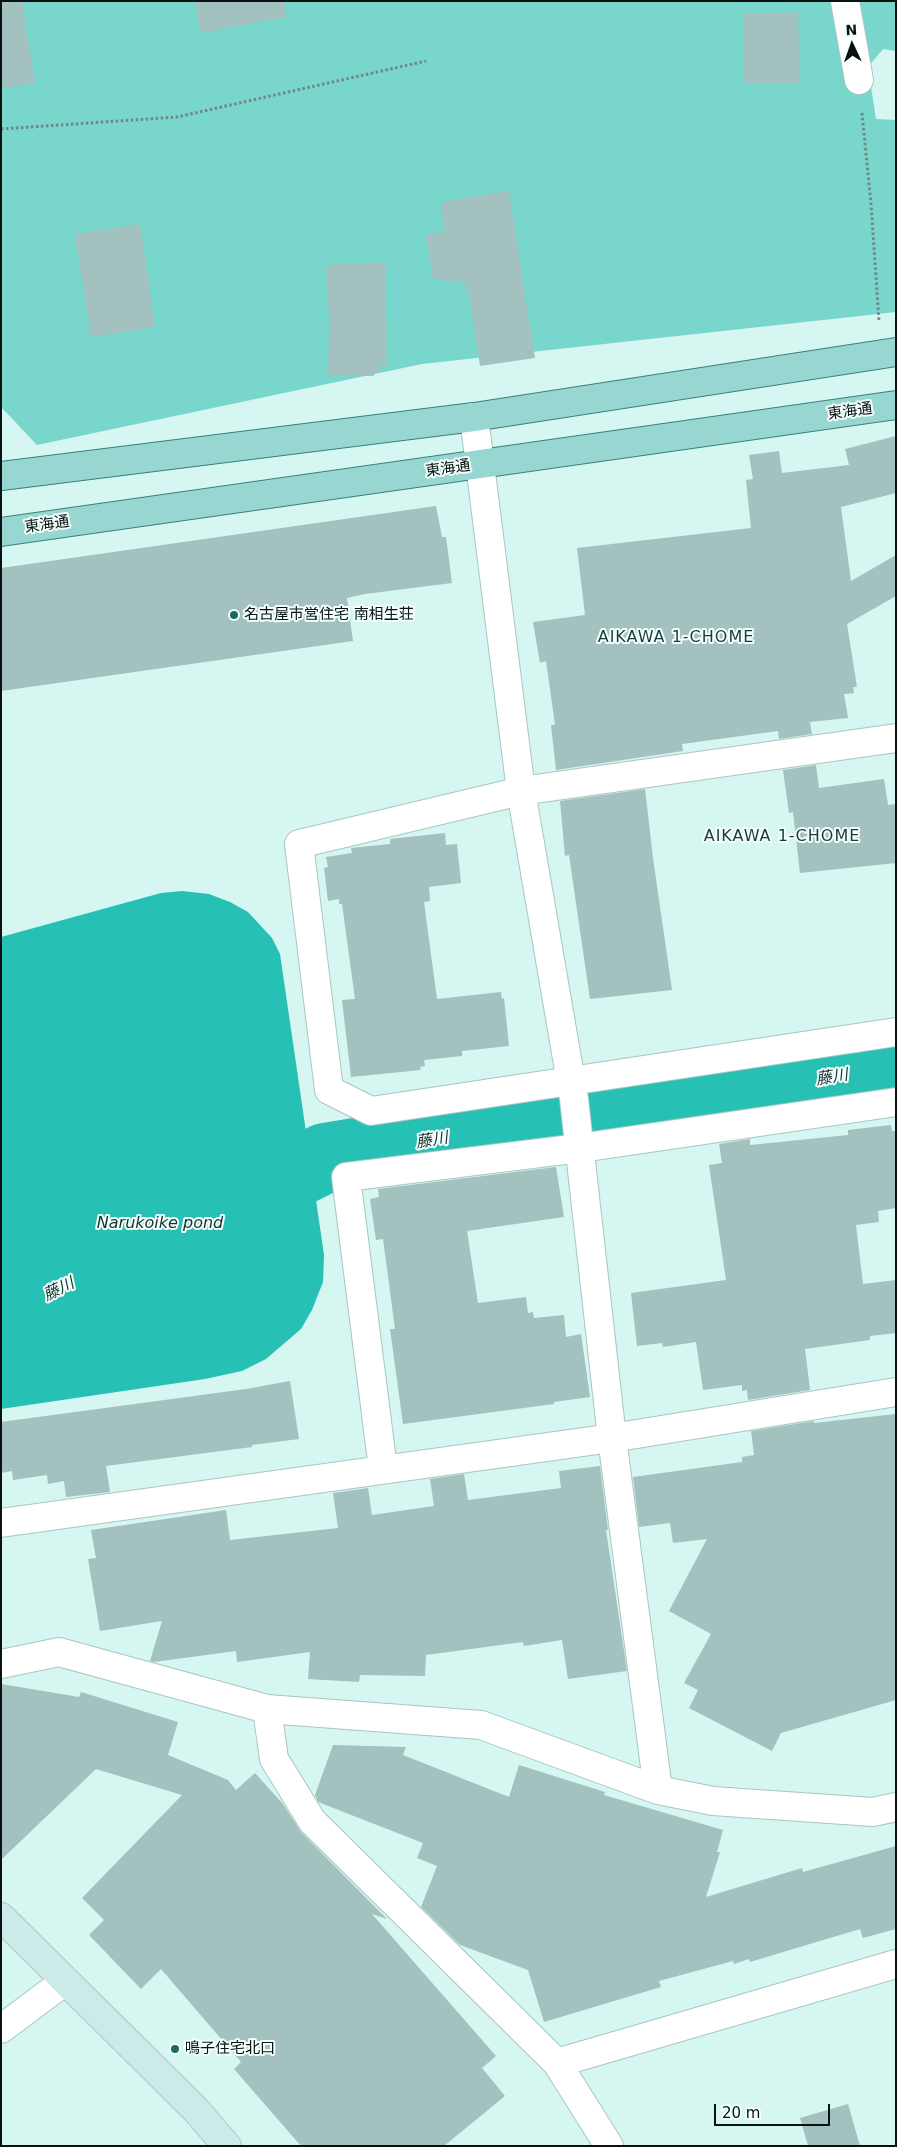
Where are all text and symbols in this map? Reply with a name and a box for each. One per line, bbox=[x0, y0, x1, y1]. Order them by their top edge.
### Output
north arrow bbox=[827, 20, 877, 70]
text: N bbox=[845, 22, 857, 38]
street label: 東海通 bbox=[826, 400, 874, 424]
street label: 東海通 bbox=[424, 457, 472, 481]
street label: 東海通 bbox=[23, 513, 71, 537]
place label: 名古屋市営住宅 南相生荘 bbox=[244, 606, 414, 624]
marker: 名古屋市営住宅 南相生荘 bbox=[228, 609, 240, 621]
district label: AIKAWA 1-CHOME bbox=[596, 628, 756, 648]
district label: AIKAWA 1-CHOME bbox=[702, 827, 862, 847]
water label: 藤川 bbox=[815, 1066, 849, 1090]
water label: 藤川 bbox=[415, 1129, 449, 1153]
water label: Narukoike pond bbox=[97, 1214, 223, 1234]
water label: 藤川 bbox=[40, 1274, 78, 1306]
place label: 鳴子住宅北口 bbox=[185, 2040, 275, 2058]
marker: 鳴子住宅北口 bbox=[169, 2043, 181, 2055]
scale bar bbox=[717, 2094, 833, 2126]
text: 20 m bbox=[722, 2104, 760, 2122]

